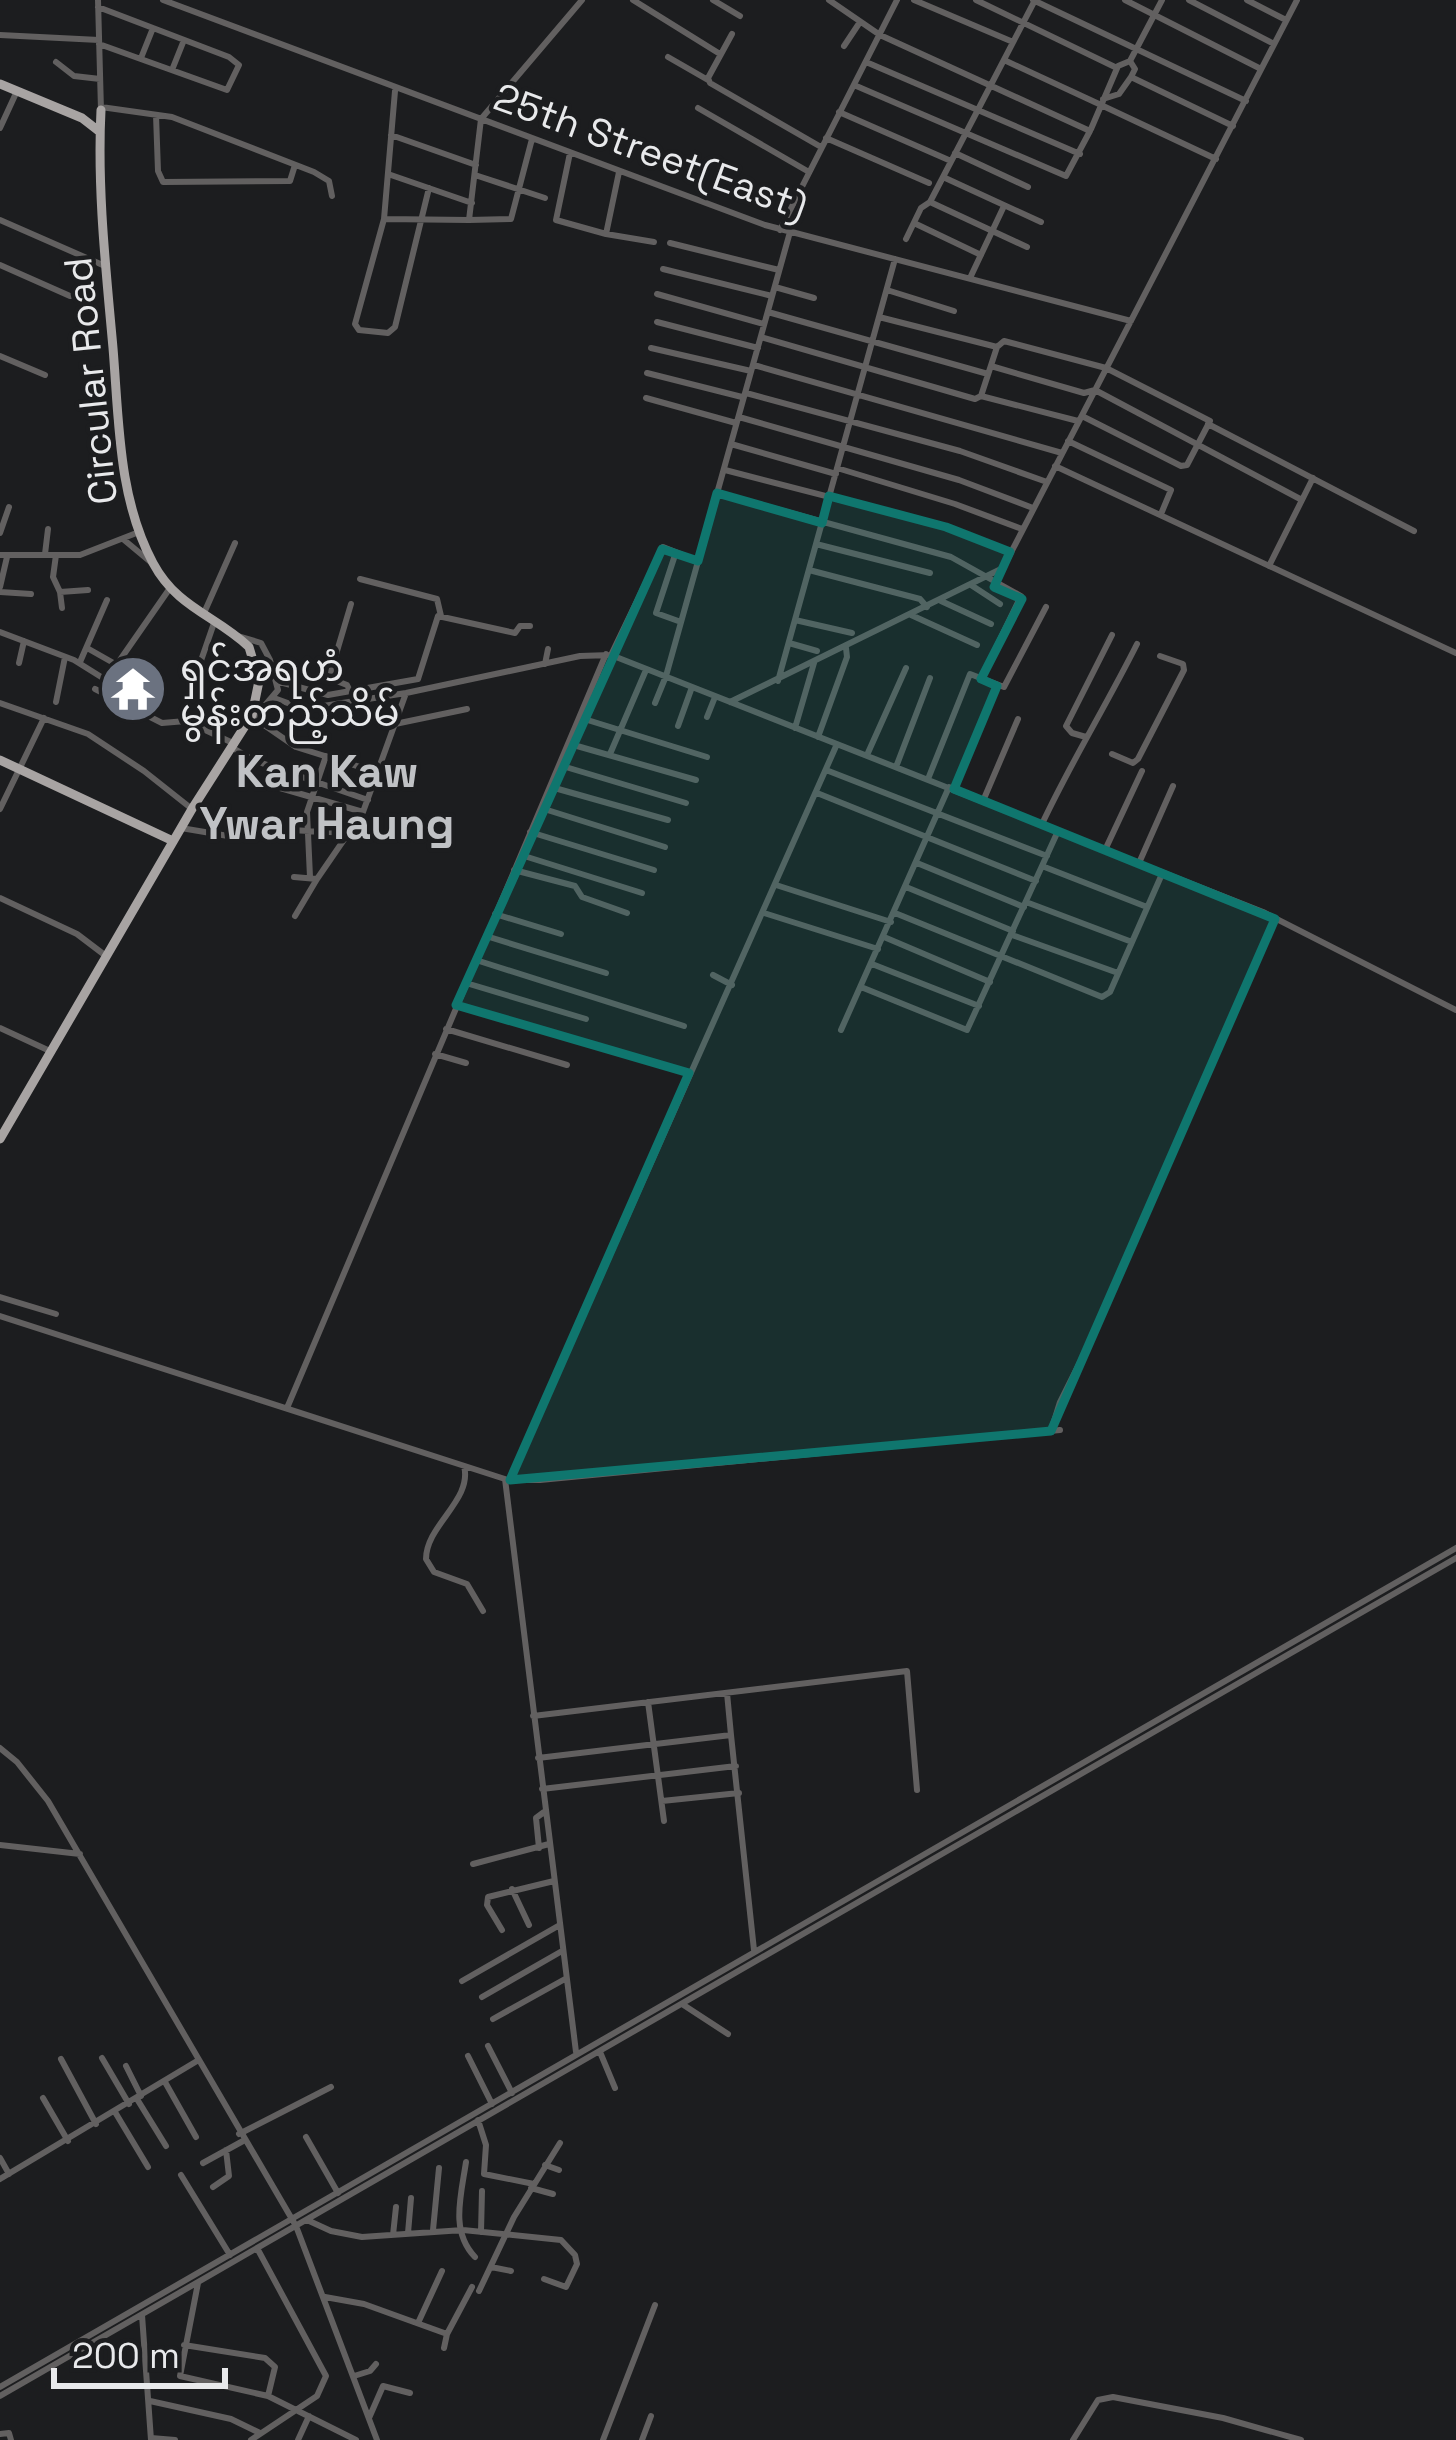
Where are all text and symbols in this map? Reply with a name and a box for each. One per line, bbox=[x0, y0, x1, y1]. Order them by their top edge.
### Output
street label: 25th Street(East) bbox=[488, 72, 814, 231]
street label: Circular Road bbox=[53, 255, 128, 507]
place label: ရှင်အရဟံ မွန်းတည့်သိမ် bbox=[180, 642, 400, 744]
temple icon: ရှင်အရဟံ မွန်းတည့်သိမ် bbox=[98, 654, 168, 724]
district label: Kan Kaw Ywar Haung bbox=[200, 743, 454, 852]
scale bar bbox=[54, 2314, 225, 2388]
text: 200 m bbox=[72, 2333, 180, 2379]

